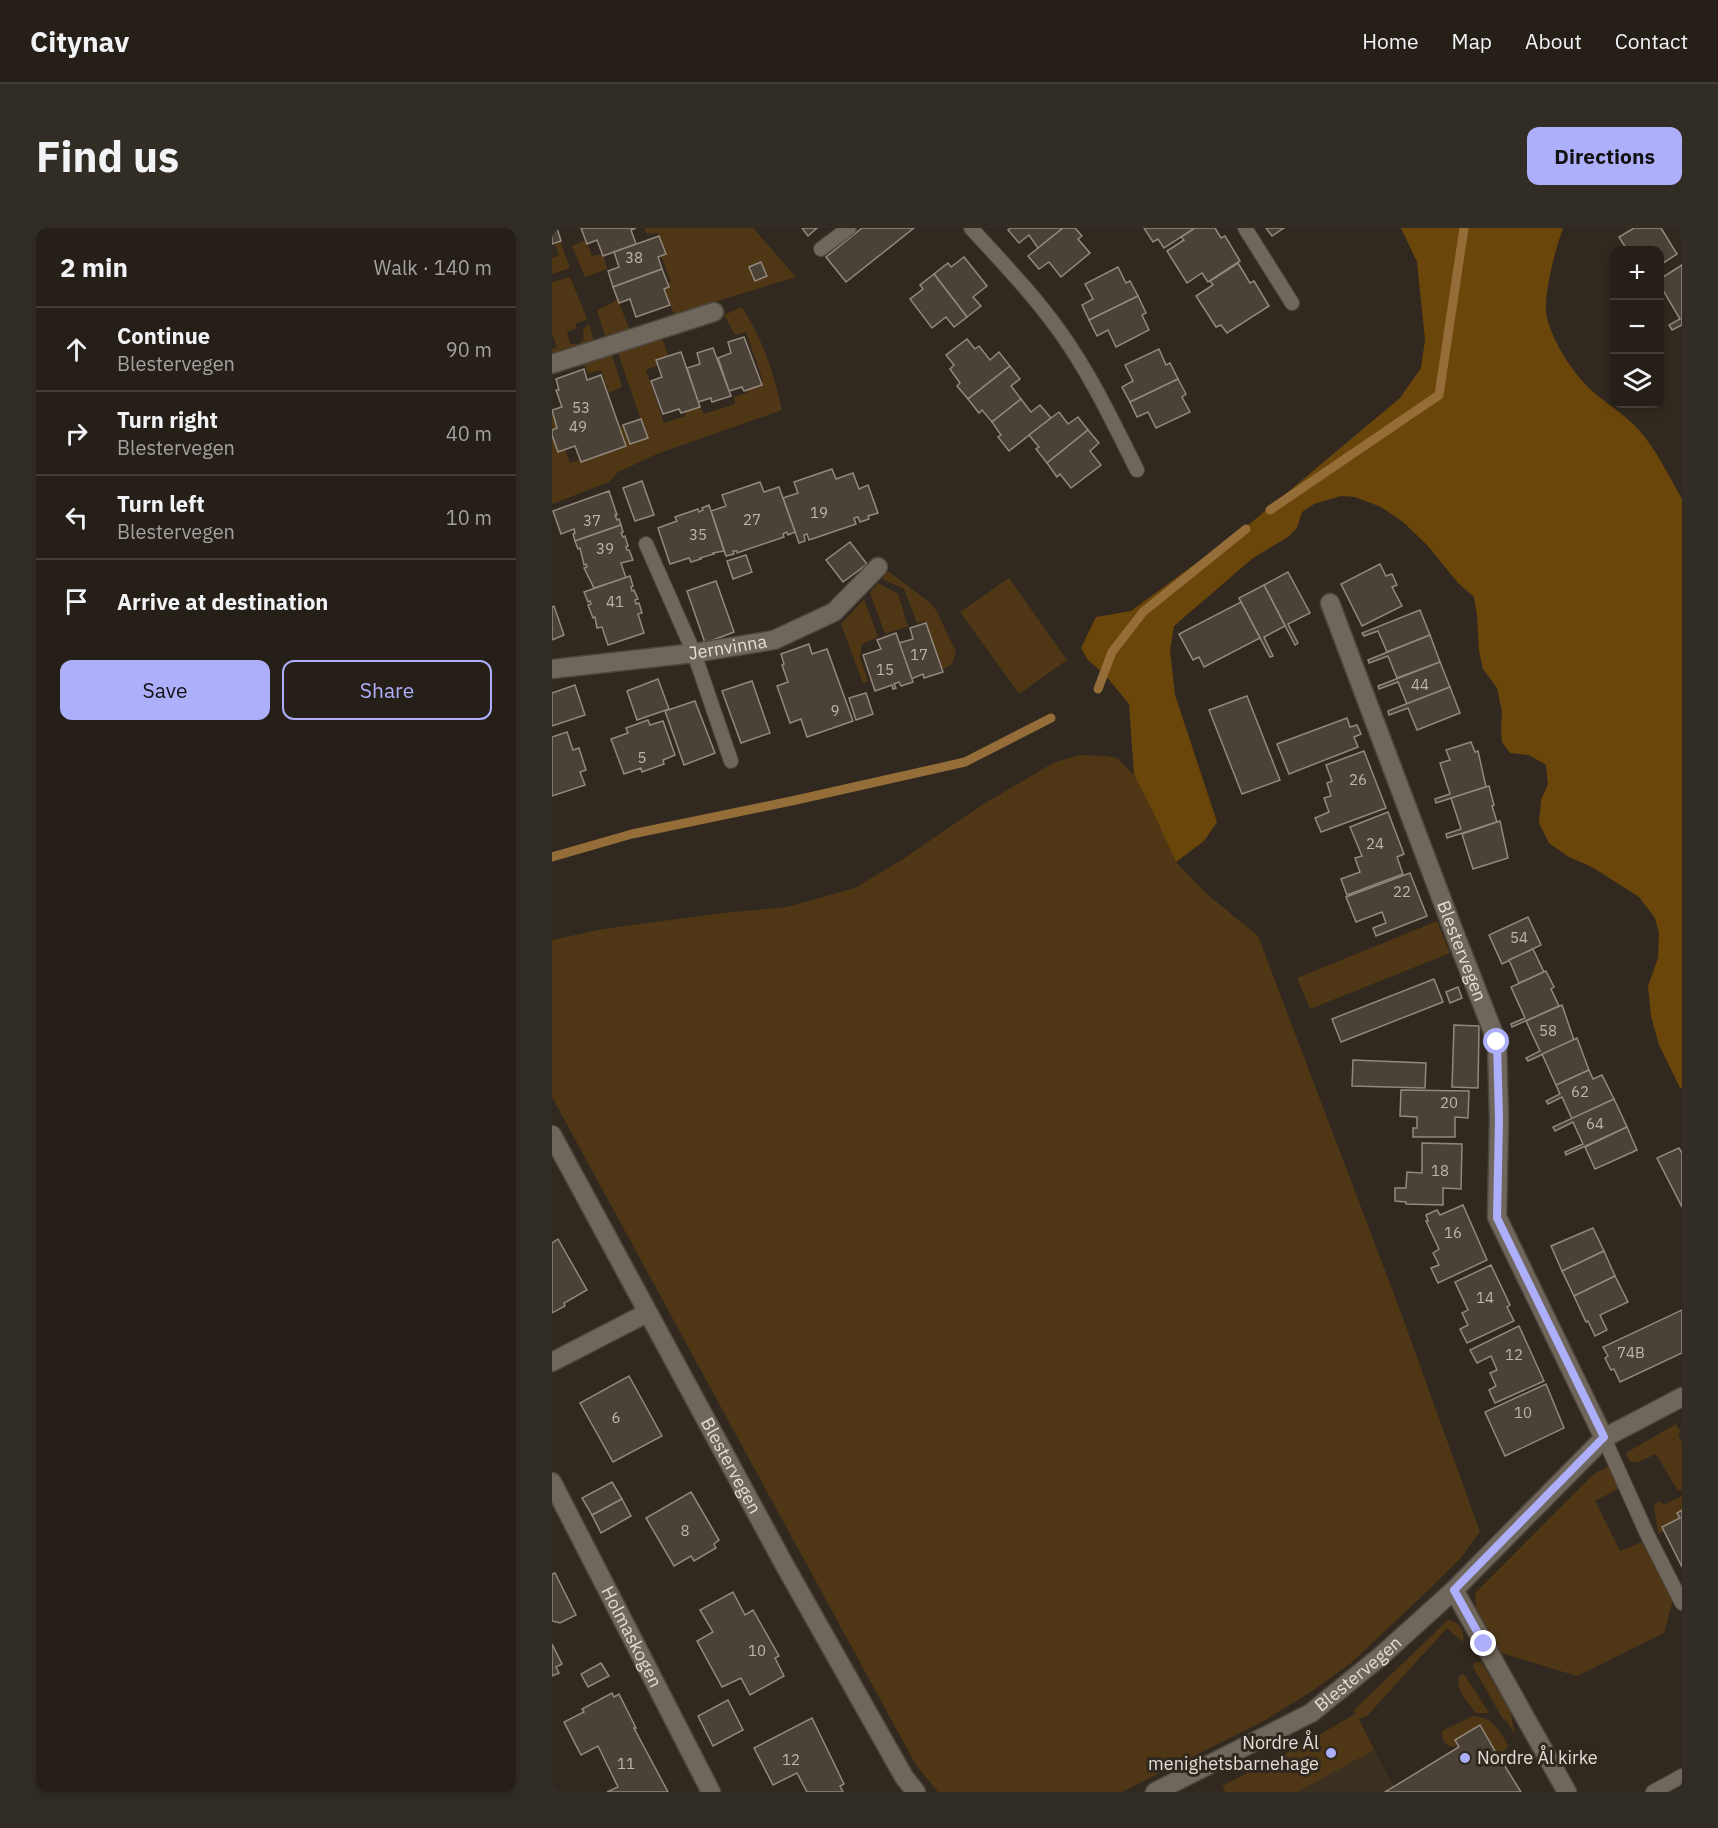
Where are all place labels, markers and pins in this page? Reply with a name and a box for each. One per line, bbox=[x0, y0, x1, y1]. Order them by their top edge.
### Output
place label: Nordre Ål menighetsbarnehage bbox=[1148, 1730, 1319, 1775]
place label: Nordre Ål kirke bbox=[1477, 1745, 1598, 1769]
marker: Nordre Ål menighetsbarnehage bbox=[1324, 1746, 1338, 1760]
marker: Nordre Ål kirke bbox=[1458, 1751, 1472, 1765]

